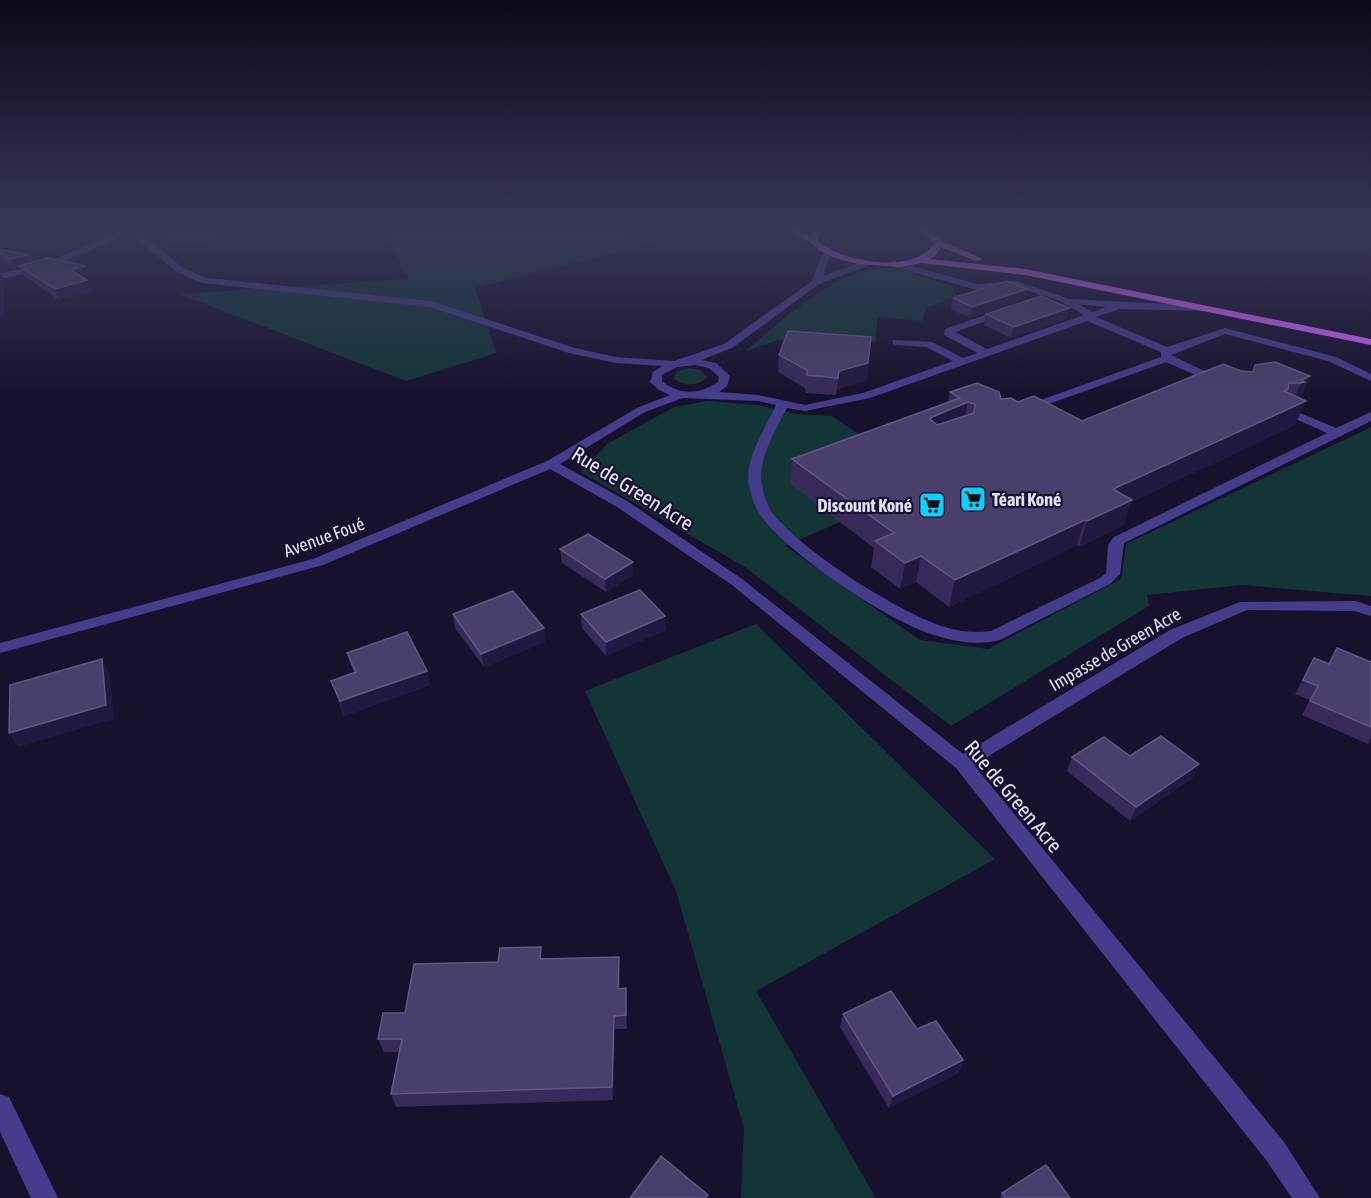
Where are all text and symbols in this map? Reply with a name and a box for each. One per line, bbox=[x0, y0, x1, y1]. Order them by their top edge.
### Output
street label: Rue de Green Acre bbox=[568, 441, 698, 535]
supermarket icon: Téari Koné bbox=[958, 484, 988, 514]
place label: Téari Koné bbox=[992, 489, 1061, 510]
supermarket icon: Discount Koné bbox=[917, 490, 947, 520]
place label: Discount Koné bbox=[817, 495, 912, 516]
street label: Avenue Foué bbox=[281, 513, 367, 561]
street label: Impasse de Green Acre bbox=[1046, 603, 1184, 695]
street label: Rue de Green Acre bbox=[960, 735, 1068, 857]

